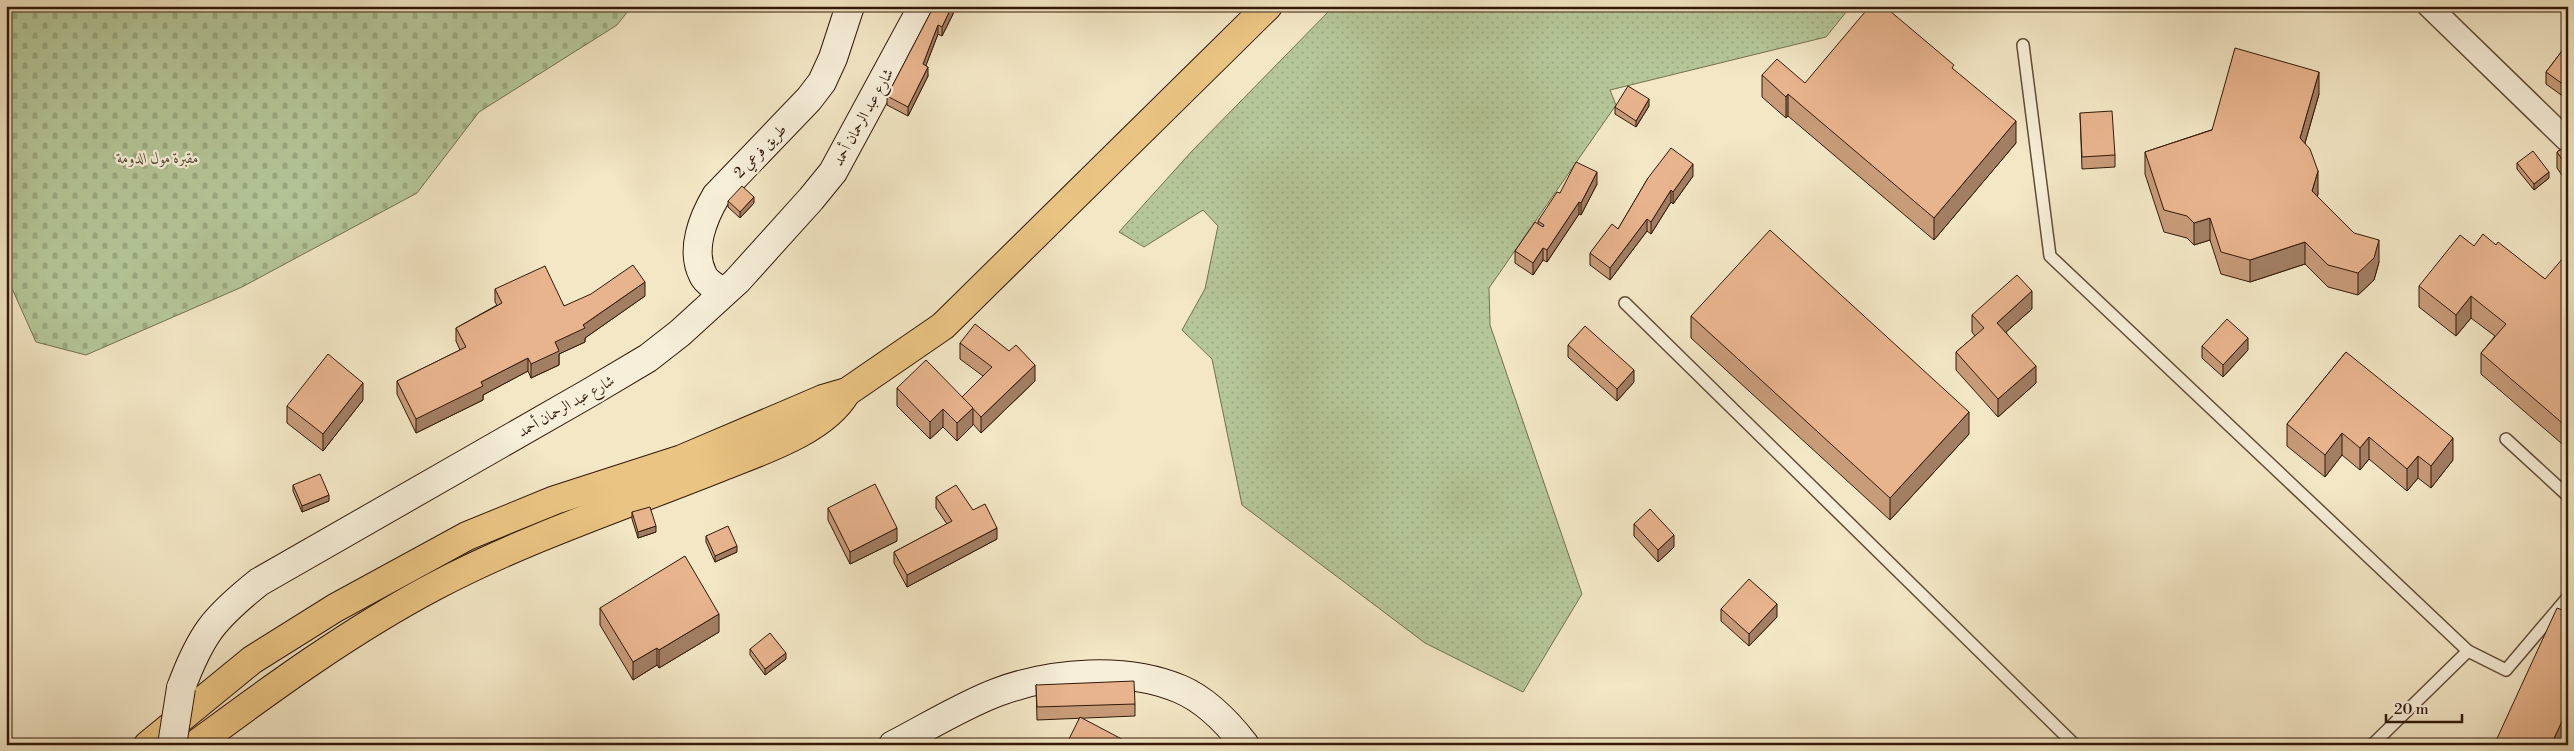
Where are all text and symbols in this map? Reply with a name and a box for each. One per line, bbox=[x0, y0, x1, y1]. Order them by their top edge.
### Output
street label: شارع عبد الرحمان أحمد bbox=[827, 64, 901, 171]
street label: طريق فرعي 2 bbox=[730, 120, 792, 184]
park label: مقبرة مول الدومة bbox=[115, 149, 199, 168]
street label: شارع عبد الرحمان أحمد bbox=[513, 369, 620, 444]
scale bar bbox=[2386, 691, 2463, 723]
text: 20 m bbox=[2394, 700, 2429, 719]

